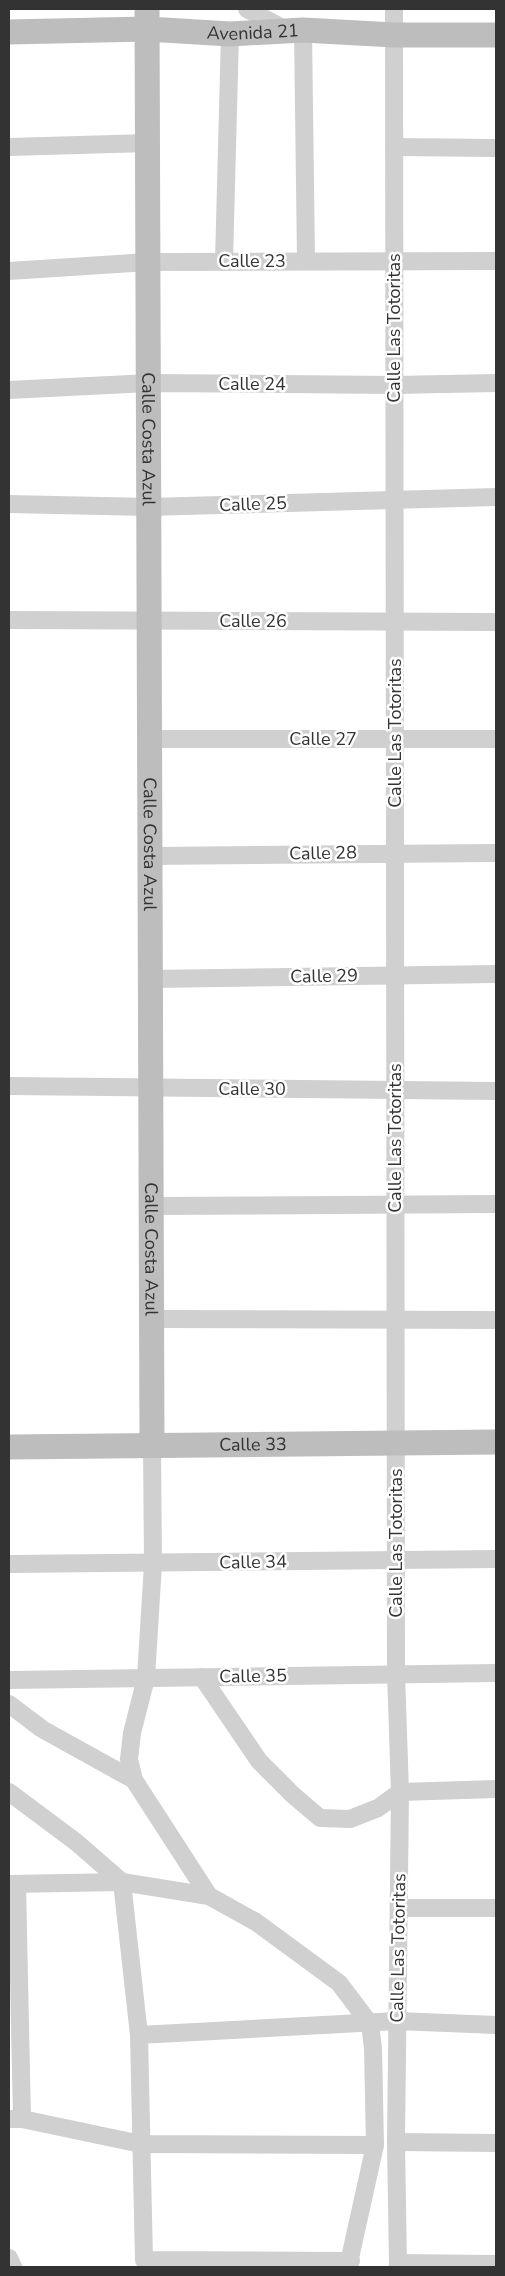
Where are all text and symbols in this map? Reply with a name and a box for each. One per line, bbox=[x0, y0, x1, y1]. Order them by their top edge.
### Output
street label: Avenida 21 bbox=[206, 18, 299, 46]
street label: Calle 23 bbox=[218, 249, 286, 273]
street label: Calle Las Totoritas bbox=[382, 253, 406, 403]
street label: Calle Costa Azul bbox=[136, 372, 161, 507]
street label: Calle 24 bbox=[218, 372, 286, 396]
street label: Calle 25 bbox=[219, 491, 287, 517]
street label: Calle 26 bbox=[219, 609, 287, 633]
street label: Calle Las Totoritas bbox=[383, 658, 407, 808]
street label: Calle 27 bbox=[289, 727, 357, 751]
street label: Calle Costa Azul bbox=[138, 777, 162, 912]
street label: Calle 28 bbox=[289, 840, 357, 866]
street label: Calle 29 bbox=[290, 963, 358, 989]
street label: Calle Las Totoritas bbox=[383, 1063, 407, 1213]
street label: Calle 30 bbox=[218, 1077, 286, 1101]
street label: Calle Costa Azul bbox=[139, 1182, 164, 1317]
street label: Calle 33 bbox=[219, 1432, 287, 1457]
street label: Calle Las Totoritas bbox=[384, 1468, 408, 1618]
street label: Calle 34 bbox=[219, 1549, 287, 1575]
street label: Calle 35 bbox=[219, 1663, 287, 1689]
street label: Calle Las Totoritas bbox=[385, 1873, 411, 2023]

